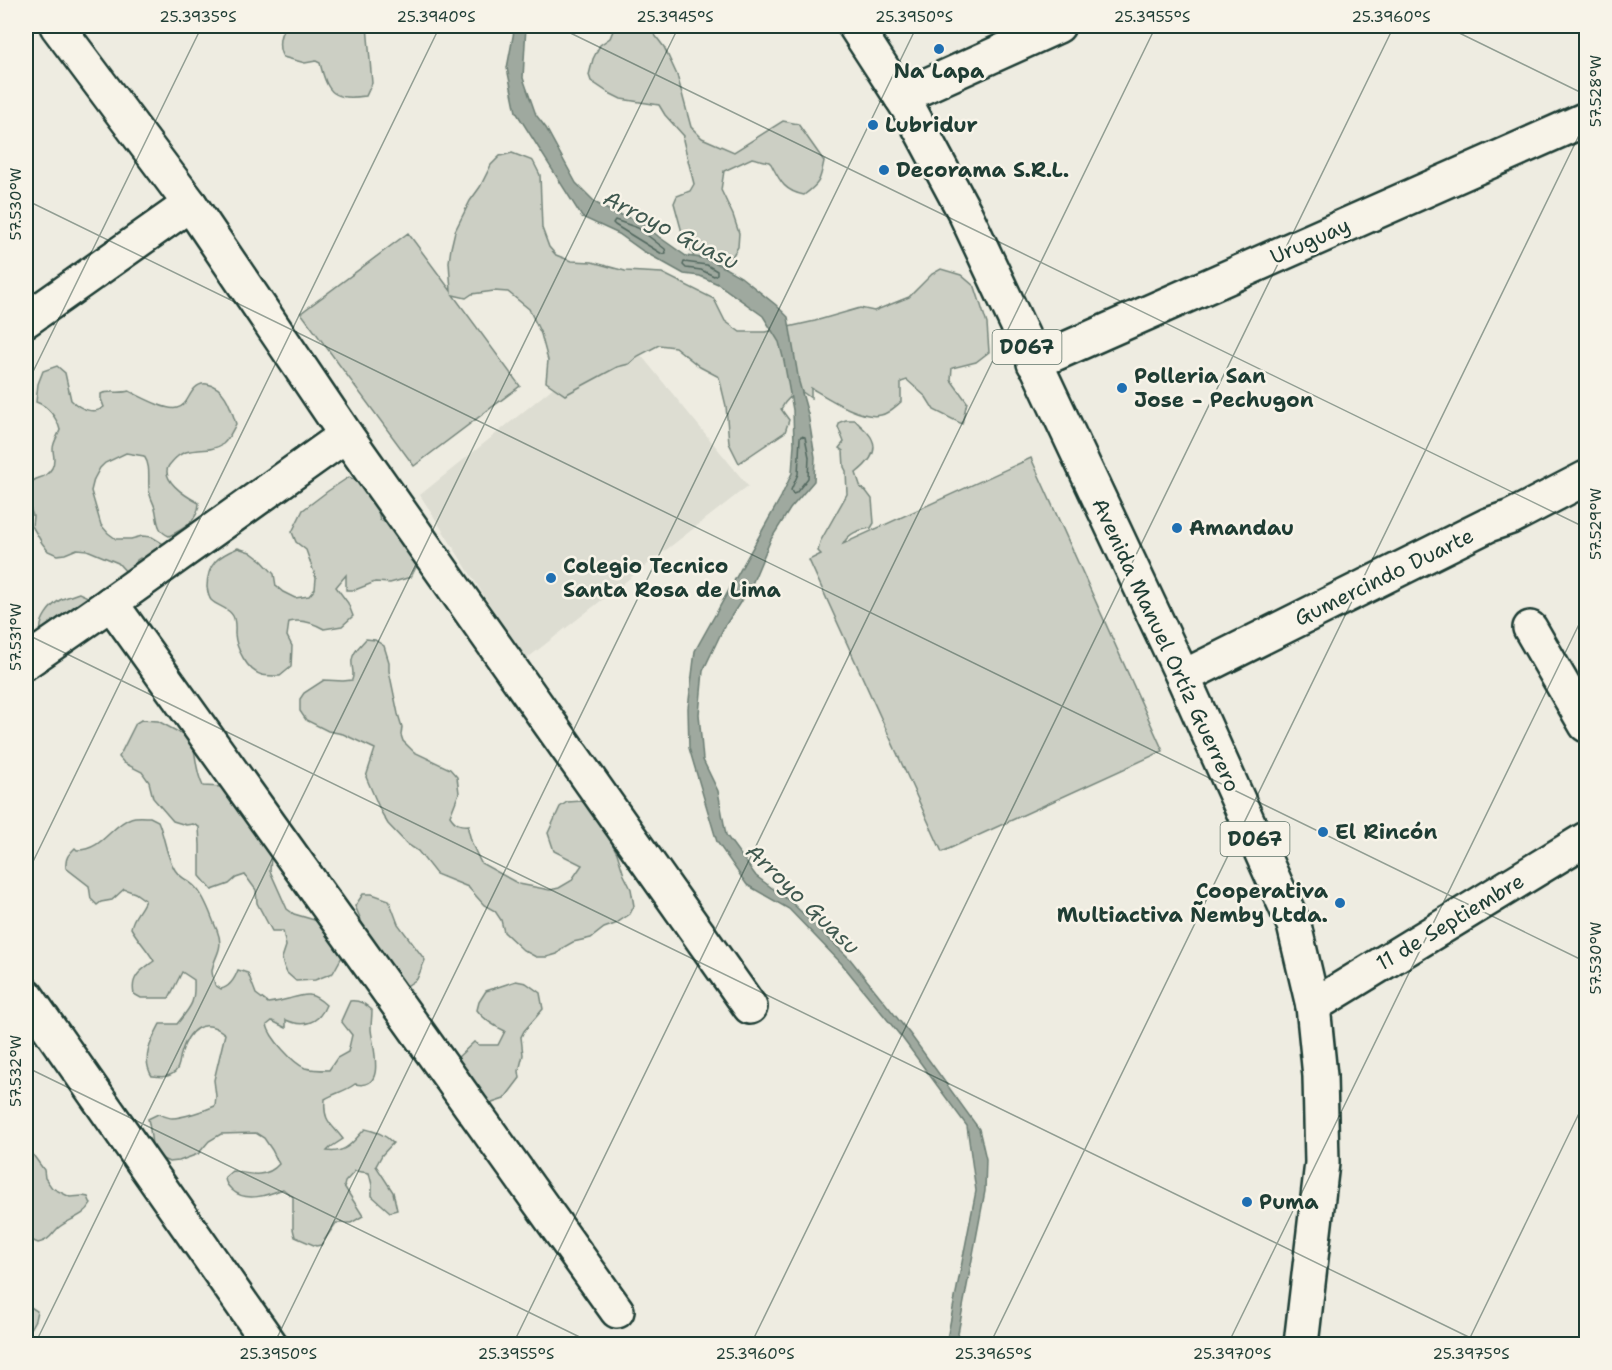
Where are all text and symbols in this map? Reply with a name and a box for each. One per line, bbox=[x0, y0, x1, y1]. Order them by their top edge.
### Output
text: 25.3935°S bbox=[159, 7, 237, 27]
text: 25.3940°S bbox=[396, 7, 476, 27]
text: 25.3945°S bbox=[636, 7, 714, 27]
text: 25.3950°S bbox=[875, 7, 953, 27]
text: 25.3955°S bbox=[1114, 7, 1190, 27]
text: 25.3960°S bbox=[1351, 7, 1431, 27]
marker: Na Lapa bbox=[932, 42, 946, 56]
text: 57.528°W bbox=[1586, 55, 1606, 127]
place label: Na Lapa bbox=[894, 57, 985, 85]
place label: Lubridur bbox=[885, 111, 978, 139]
marker: Lubridur bbox=[866, 118, 880, 132]
place label: Decorama S.R.L. bbox=[896, 156, 1069, 184]
marker: Decorama S.R.L. bbox=[877, 163, 891, 177]
text: 57.530°W bbox=[6, 168, 26, 240]
water label: Arroyo Guasu bbox=[599, 184, 744, 277]
street label: Uruguay bbox=[1266, 211, 1354, 271]
road number: D067 bbox=[992, 330, 1062, 364]
place label: Polleria San Jose - Pechugon bbox=[1134, 362, 1314, 414]
marker: Polleria San Jose - Pechugon bbox=[1115, 381, 1129, 395]
text: 57.529°W bbox=[1586, 488, 1606, 560]
street label: Avenida Manuel Ortíz Guerrero bbox=[1085, 494, 1247, 796]
place label: Amandau bbox=[1189, 514, 1294, 542]
marker: Amandau bbox=[1170, 521, 1184, 535]
street label: Gumercindo Duarte bbox=[1290, 521, 1478, 633]
place label: Colegio Tecnico Santa Rosa de Lima bbox=[563, 552, 781, 604]
marker: Colegio Tecnico Santa Rosa de Lima bbox=[544, 571, 558, 585]
text: 57.531°W bbox=[6, 603, 26, 671]
place label: El Rincón bbox=[1335, 818, 1437, 846]
road number: D067 bbox=[1220, 822, 1290, 856]
marker: El Rincón bbox=[1316, 825, 1330, 839]
water label: Arroyo Guasu bbox=[740, 837, 866, 961]
street label: 11 de Septiembre bbox=[1371, 867, 1529, 977]
place label: Cooperativa Multiactiva Ñemby Ltda. bbox=[1057, 877, 1329, 929]
marker: Cooperativa Multiactiva Ñemby Ltda. bbox=[1333, 896, 1347, 910]
text: 57.530°W bbox=[1586, 922, 1606, 994]
text: 57.532°W bbox=[6, 1035, 26, 1107]
place label: Puma bbox=[1259, 1188, 1319, 1216]
marker: Puma bbox=[1240, 1195, 1254, 1209]
text: 25.3950°S bbox=[239, 1344, 317, 1364]
text: 25.3955°S bbox=[478, 1344, 554, 1364]
text: 25.3960°S bbox=[715, 1344, 795, 1364]
text: 25.3965°S bbox=[954, 1344, 1032, 1364]
text: 25.3970°S bbox=[1193, 1344, 1271, 1364]
text: 25.3975°S bbox=[1432, 1344, 1510, 1364]

